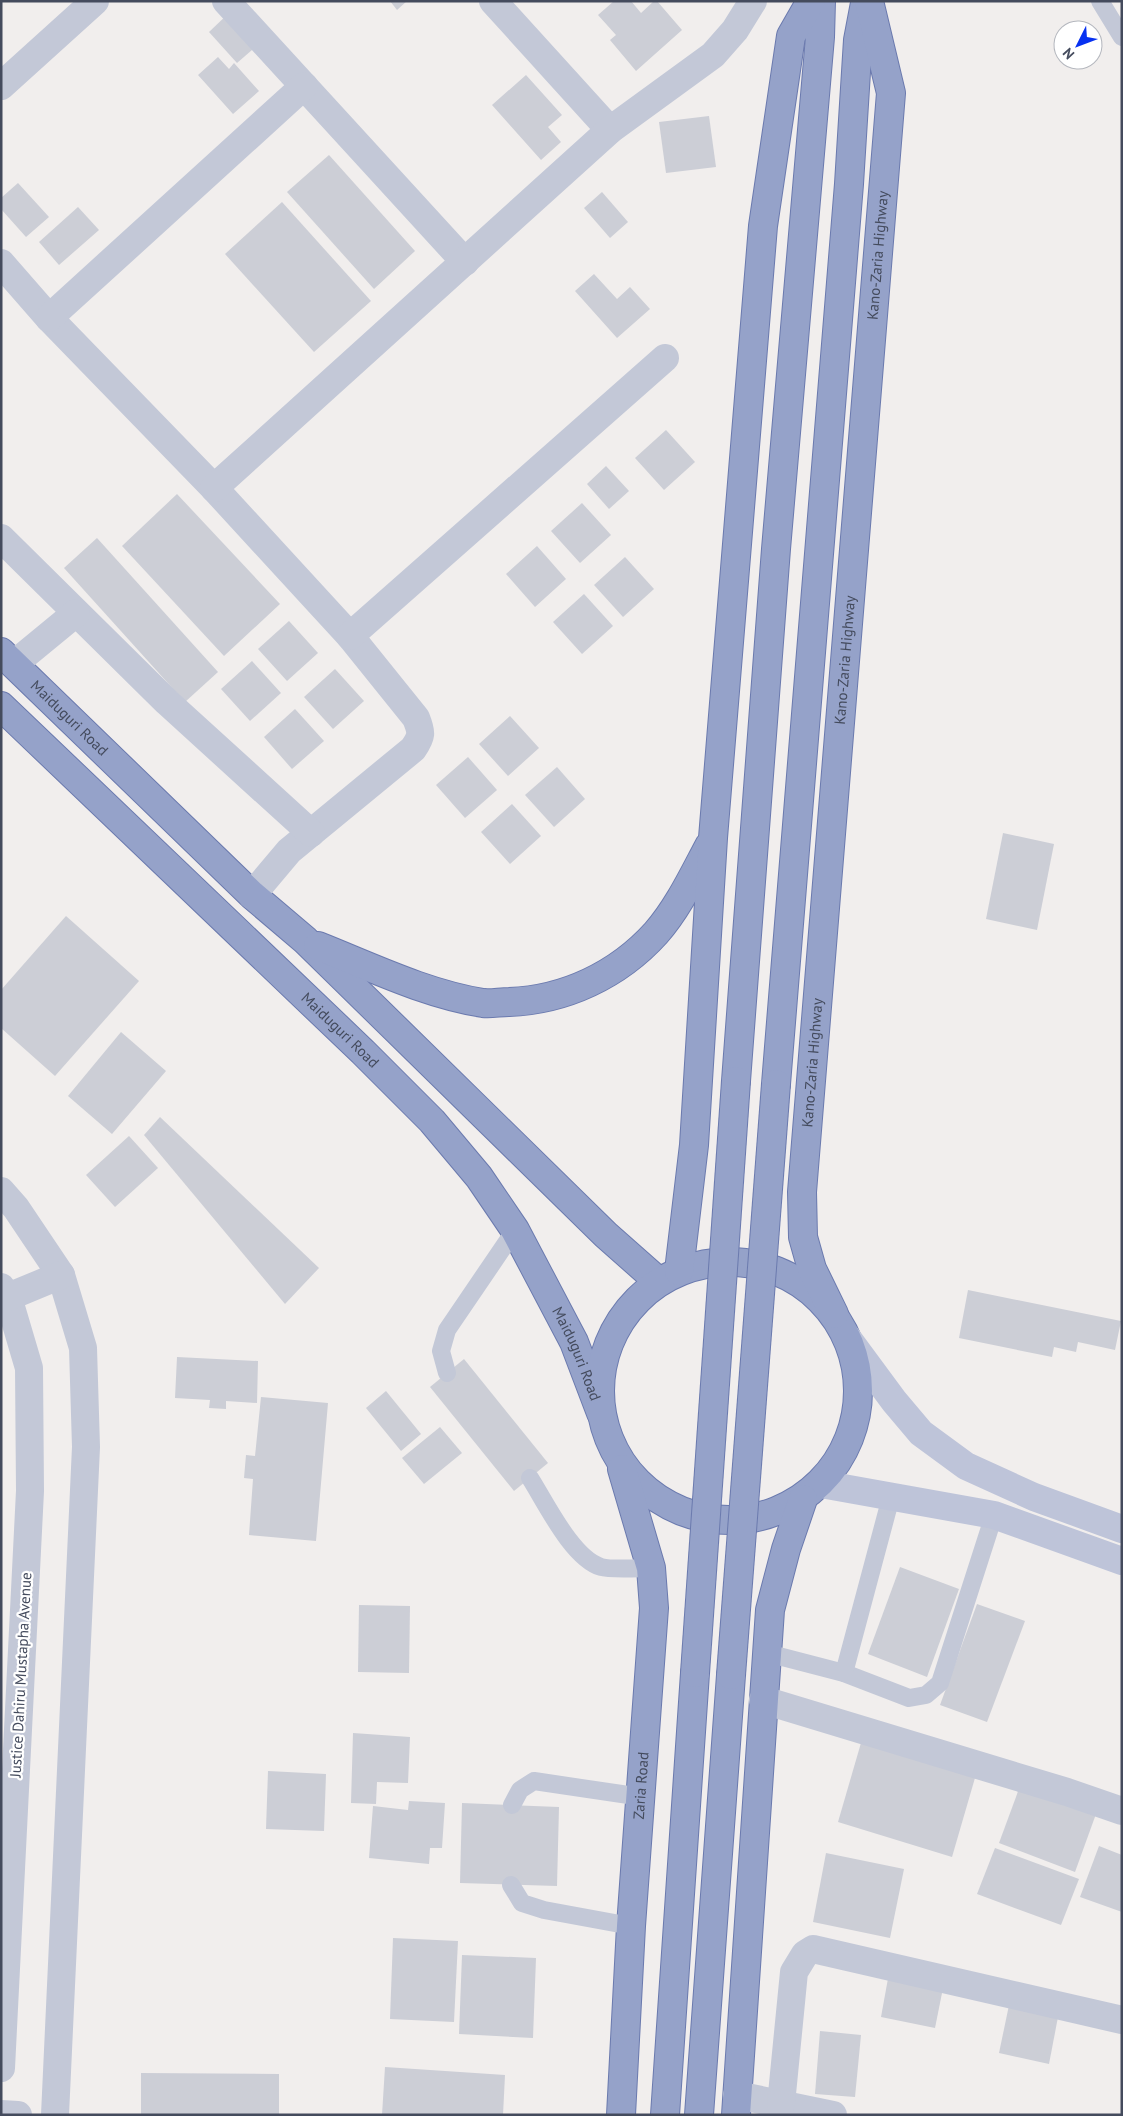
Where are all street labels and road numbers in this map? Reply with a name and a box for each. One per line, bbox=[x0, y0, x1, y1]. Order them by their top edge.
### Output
street label: Kano-Zaria Highway bbox=[863, 190, 892, 321]
street label: Kano-Zaria Highway bbox=[830, 595, 859, 725]
street label: Maiduguri Road bbox=[27, 676, 112, 760]
street label: Maiduguri Road bbox=[297, 988, 383, 1071]
street label: Kano-Zaria Highway bbox=[797, 997, 827, 1128]
street label: Maiduguri Road bbox=[548, 1303, 605, 1403]
street label: Justice Dahiru Mustapha Avenue bbox=[6, 1572, 35, 1779]
street label: Zaria Road bbox=[629, 1751, 653, 1820]

